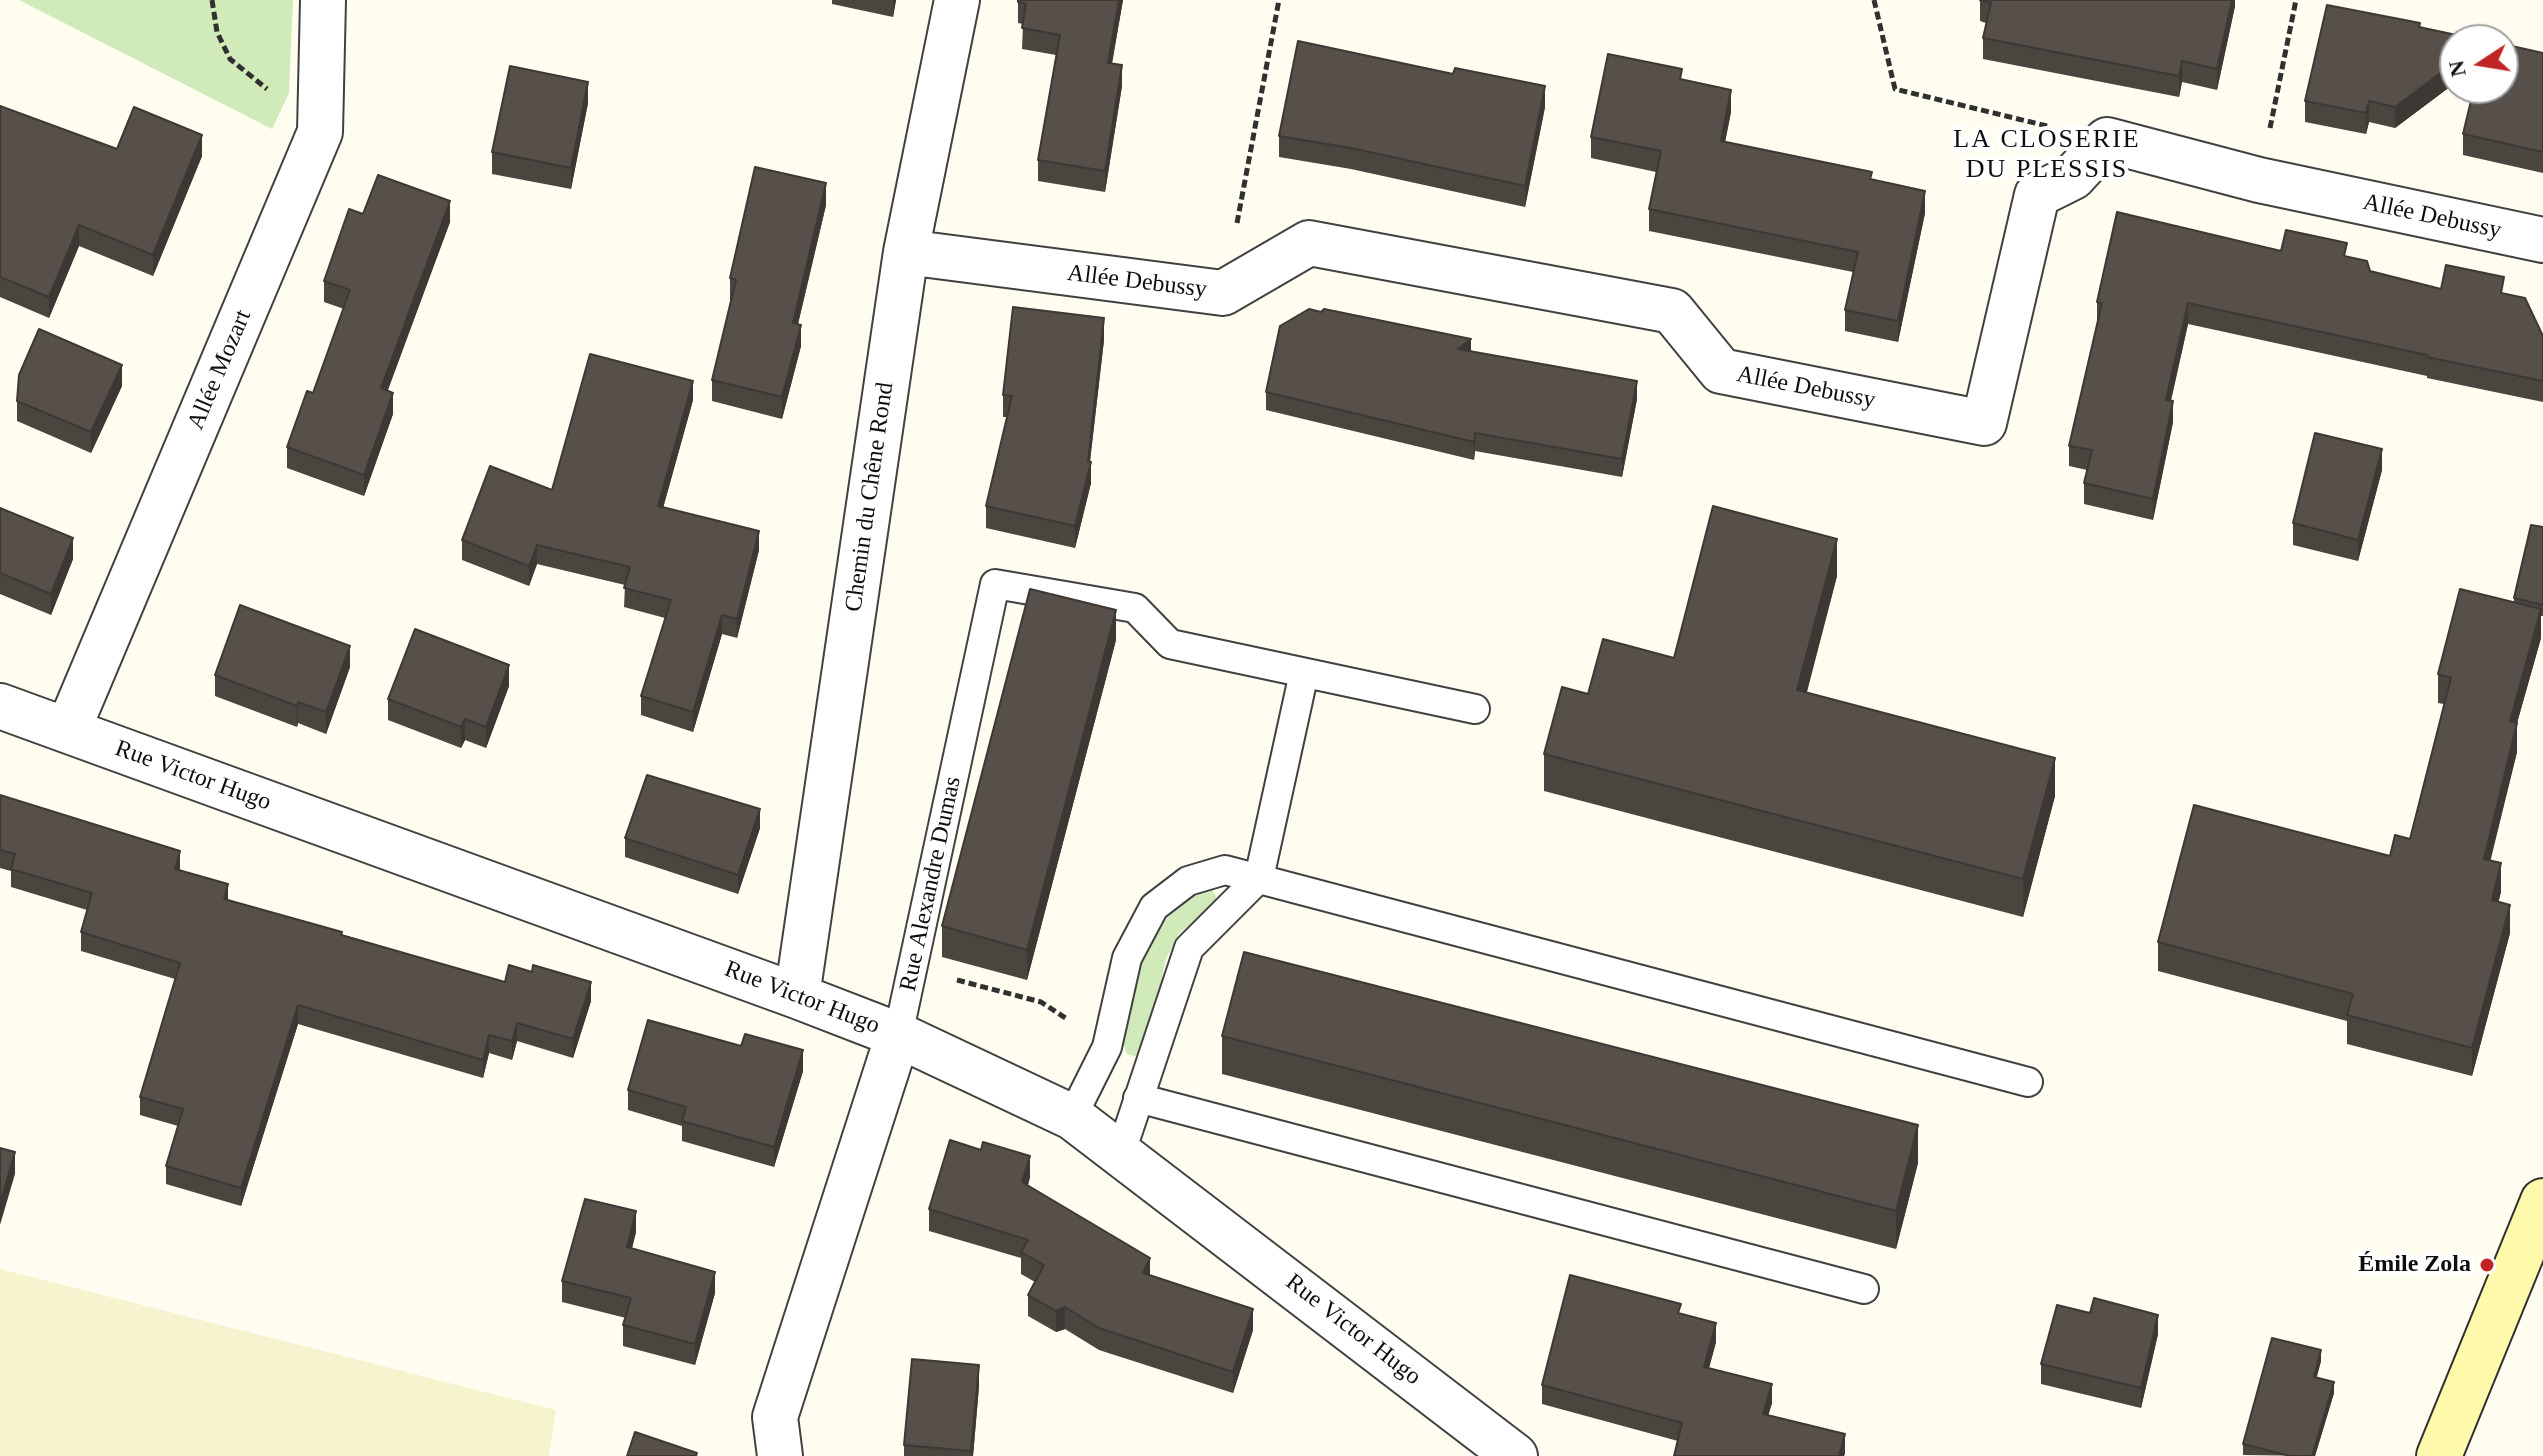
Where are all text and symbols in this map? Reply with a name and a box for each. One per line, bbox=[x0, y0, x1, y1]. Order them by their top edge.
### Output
north arrow bbox=[2439, 24, 2519, 104]
text: N bbox=[2443, 58, 2471, 79]
district label: LA CLOSERIE DU PLESSIS bbox=[1953, 124, 2141, 186]
street label: Allée Debussy bbox=[2360, 188, 2504, 246]
street label: Allée Debussy bbox=[1065, 259, 1209, 305]
street label: Allée Mozart bbox=[182, 306, 258, 434]
street label: Allée Debussy bbox=[1734, 360, 1878, 416]
street label: Chemin du Chêne Rond bbox=[840, 380, 900, 614]
street label: Rue Victor Hugo bbox=[111, 734, 275, 818]
street label: Rue Alexandre Dumas bbox=[894, 774, 968, 994]
street label: Rue Victor Hugo bbox=[720, 955, 884, 1041]
place label: Émile Zola bbox=[2358, 1251, 2471, 1279]
marker: Émile Zola bbox=[2478, 1256, 2496, 1274]
street label: Rue Victor Hugo bbox=[1280, 1268, 1426, 1392]

